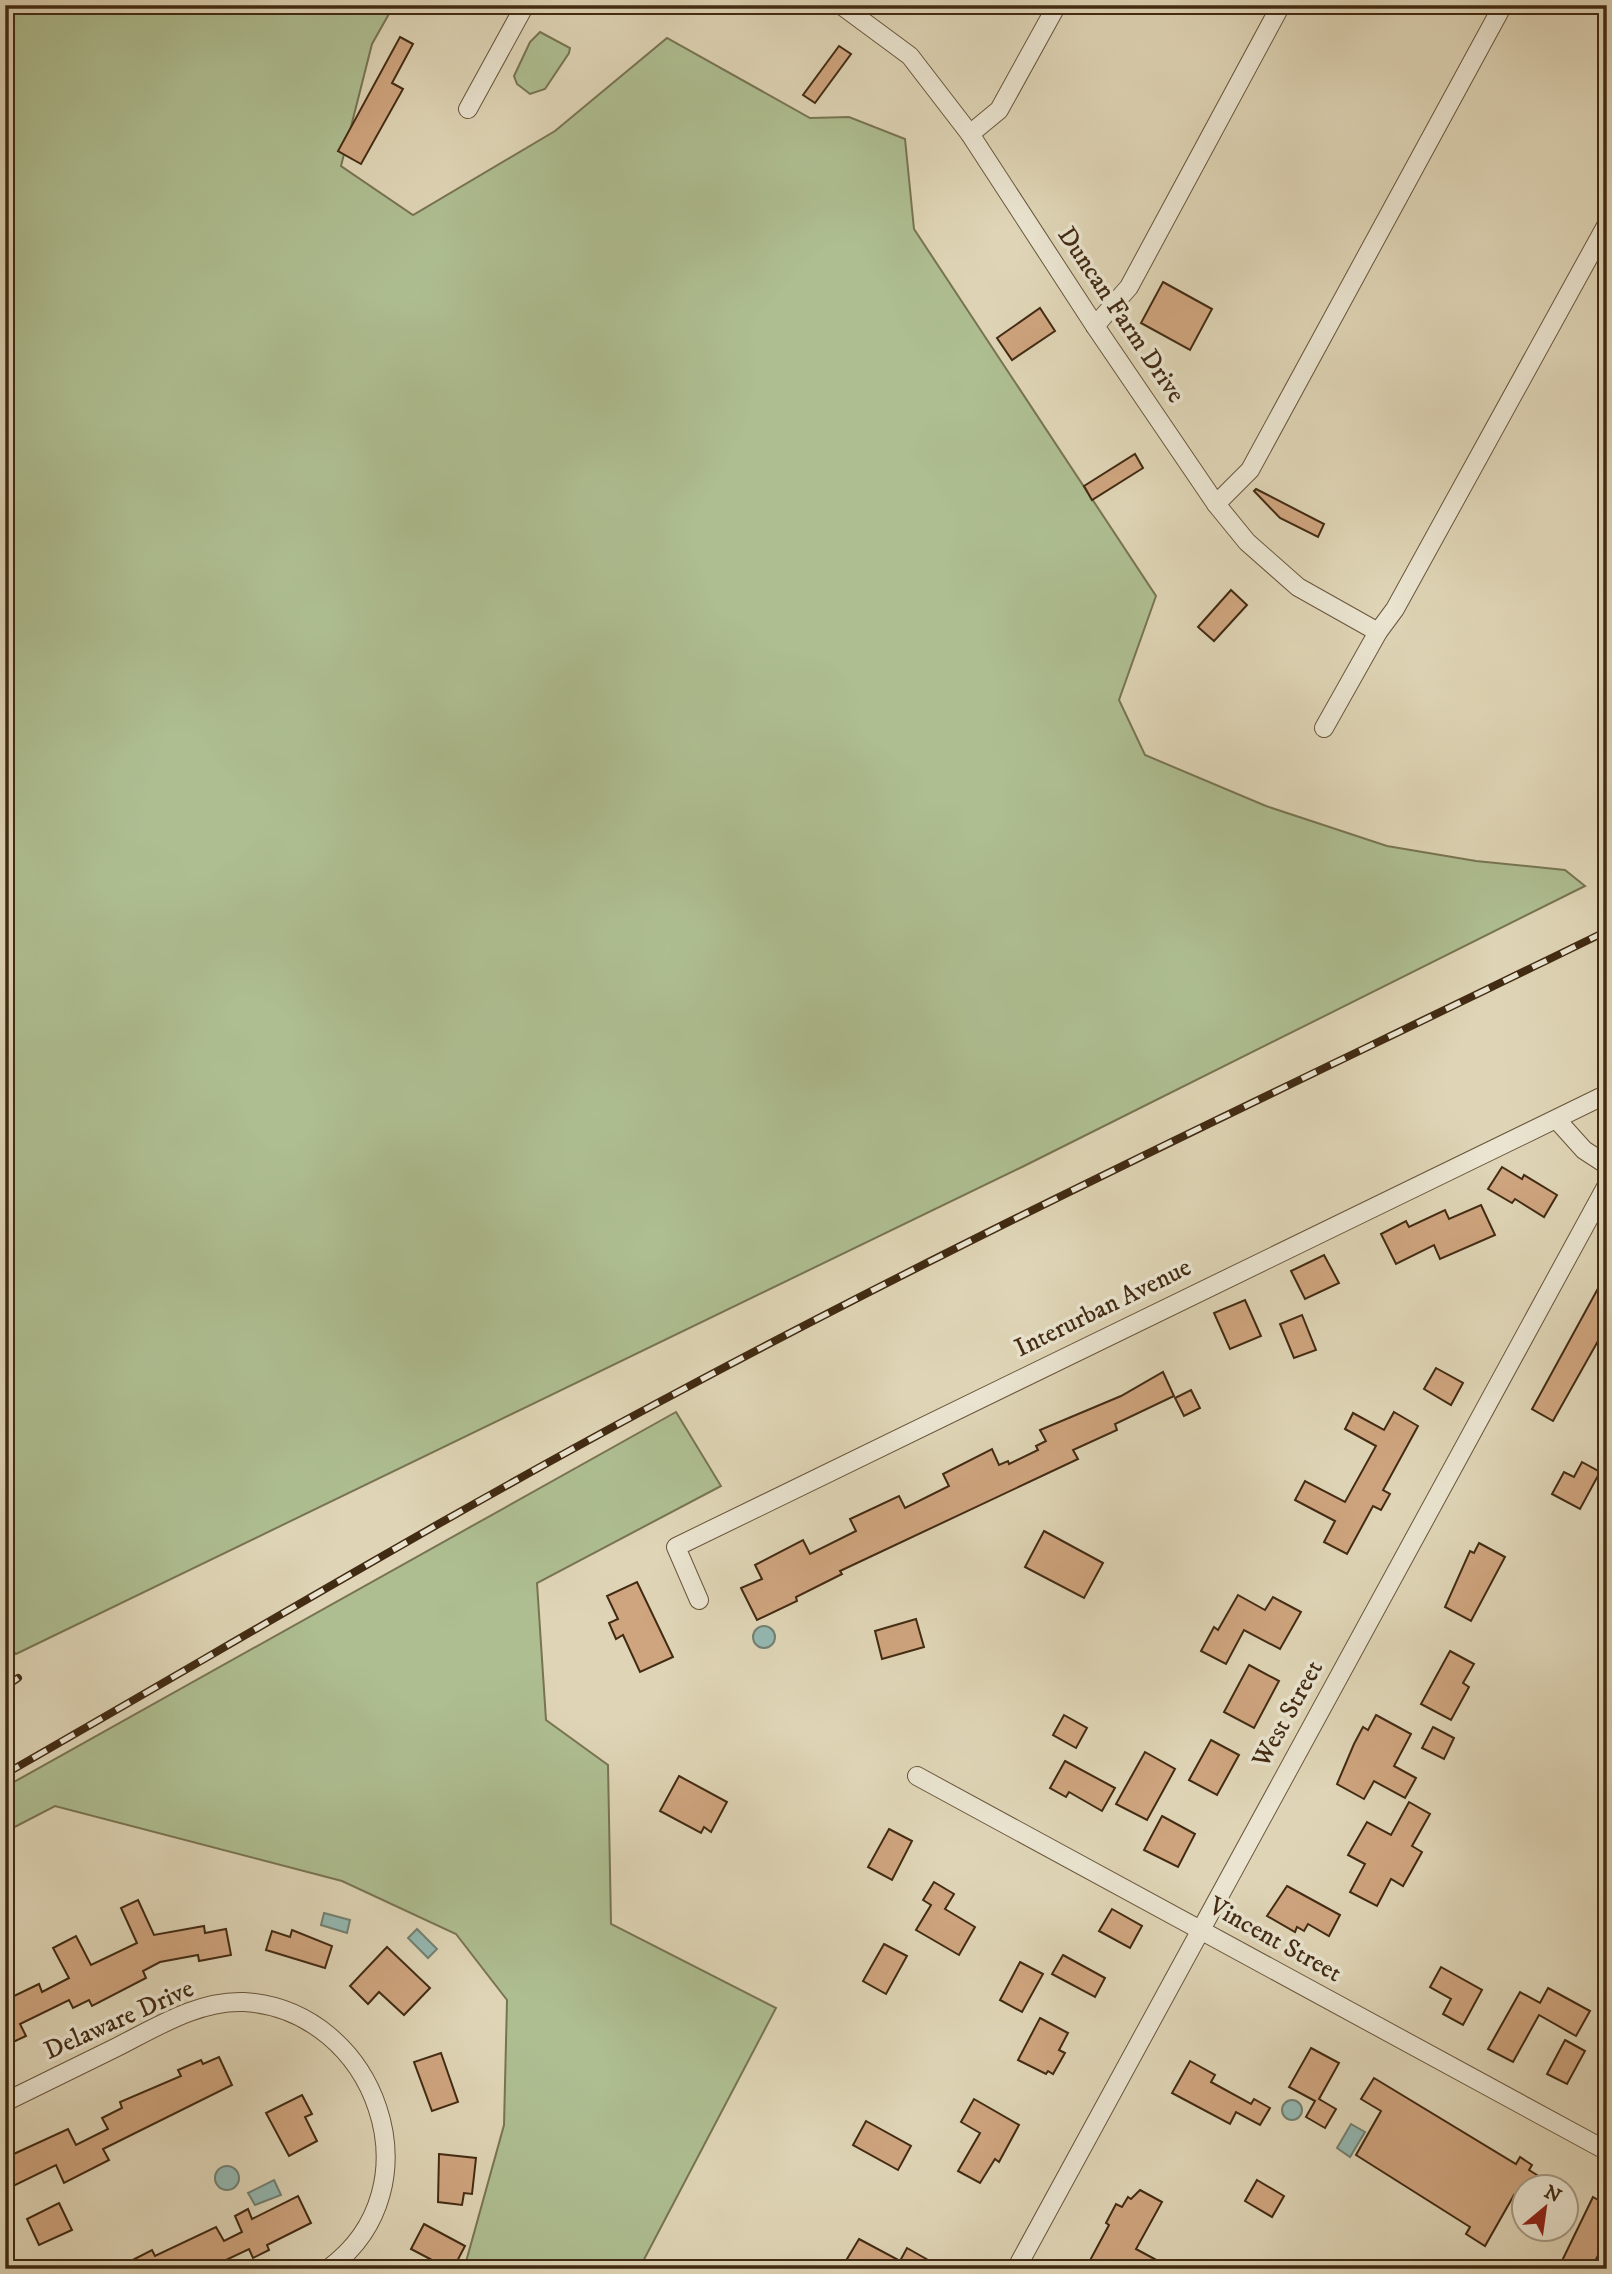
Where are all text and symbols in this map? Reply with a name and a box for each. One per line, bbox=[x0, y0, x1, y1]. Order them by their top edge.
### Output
street label: Duncan Farm Drive bbox=[1050, 221, 1192, 409]
street label: Interurban Avenue bbox=[1009, 1251, 1197, 1365]
street label: West Street bbox=[1245, 1655, 1331, 1774]
street label: Vincent Street bbox=[1202, 1889, 1347, 1990]
street label: Delaware Drive bbox=[39, 1972, 199, 2068]
north arrow bbox=[1510, 2172, 1580, 2242]
text: N bbox=[1540, 2181, 1565, 2208]

